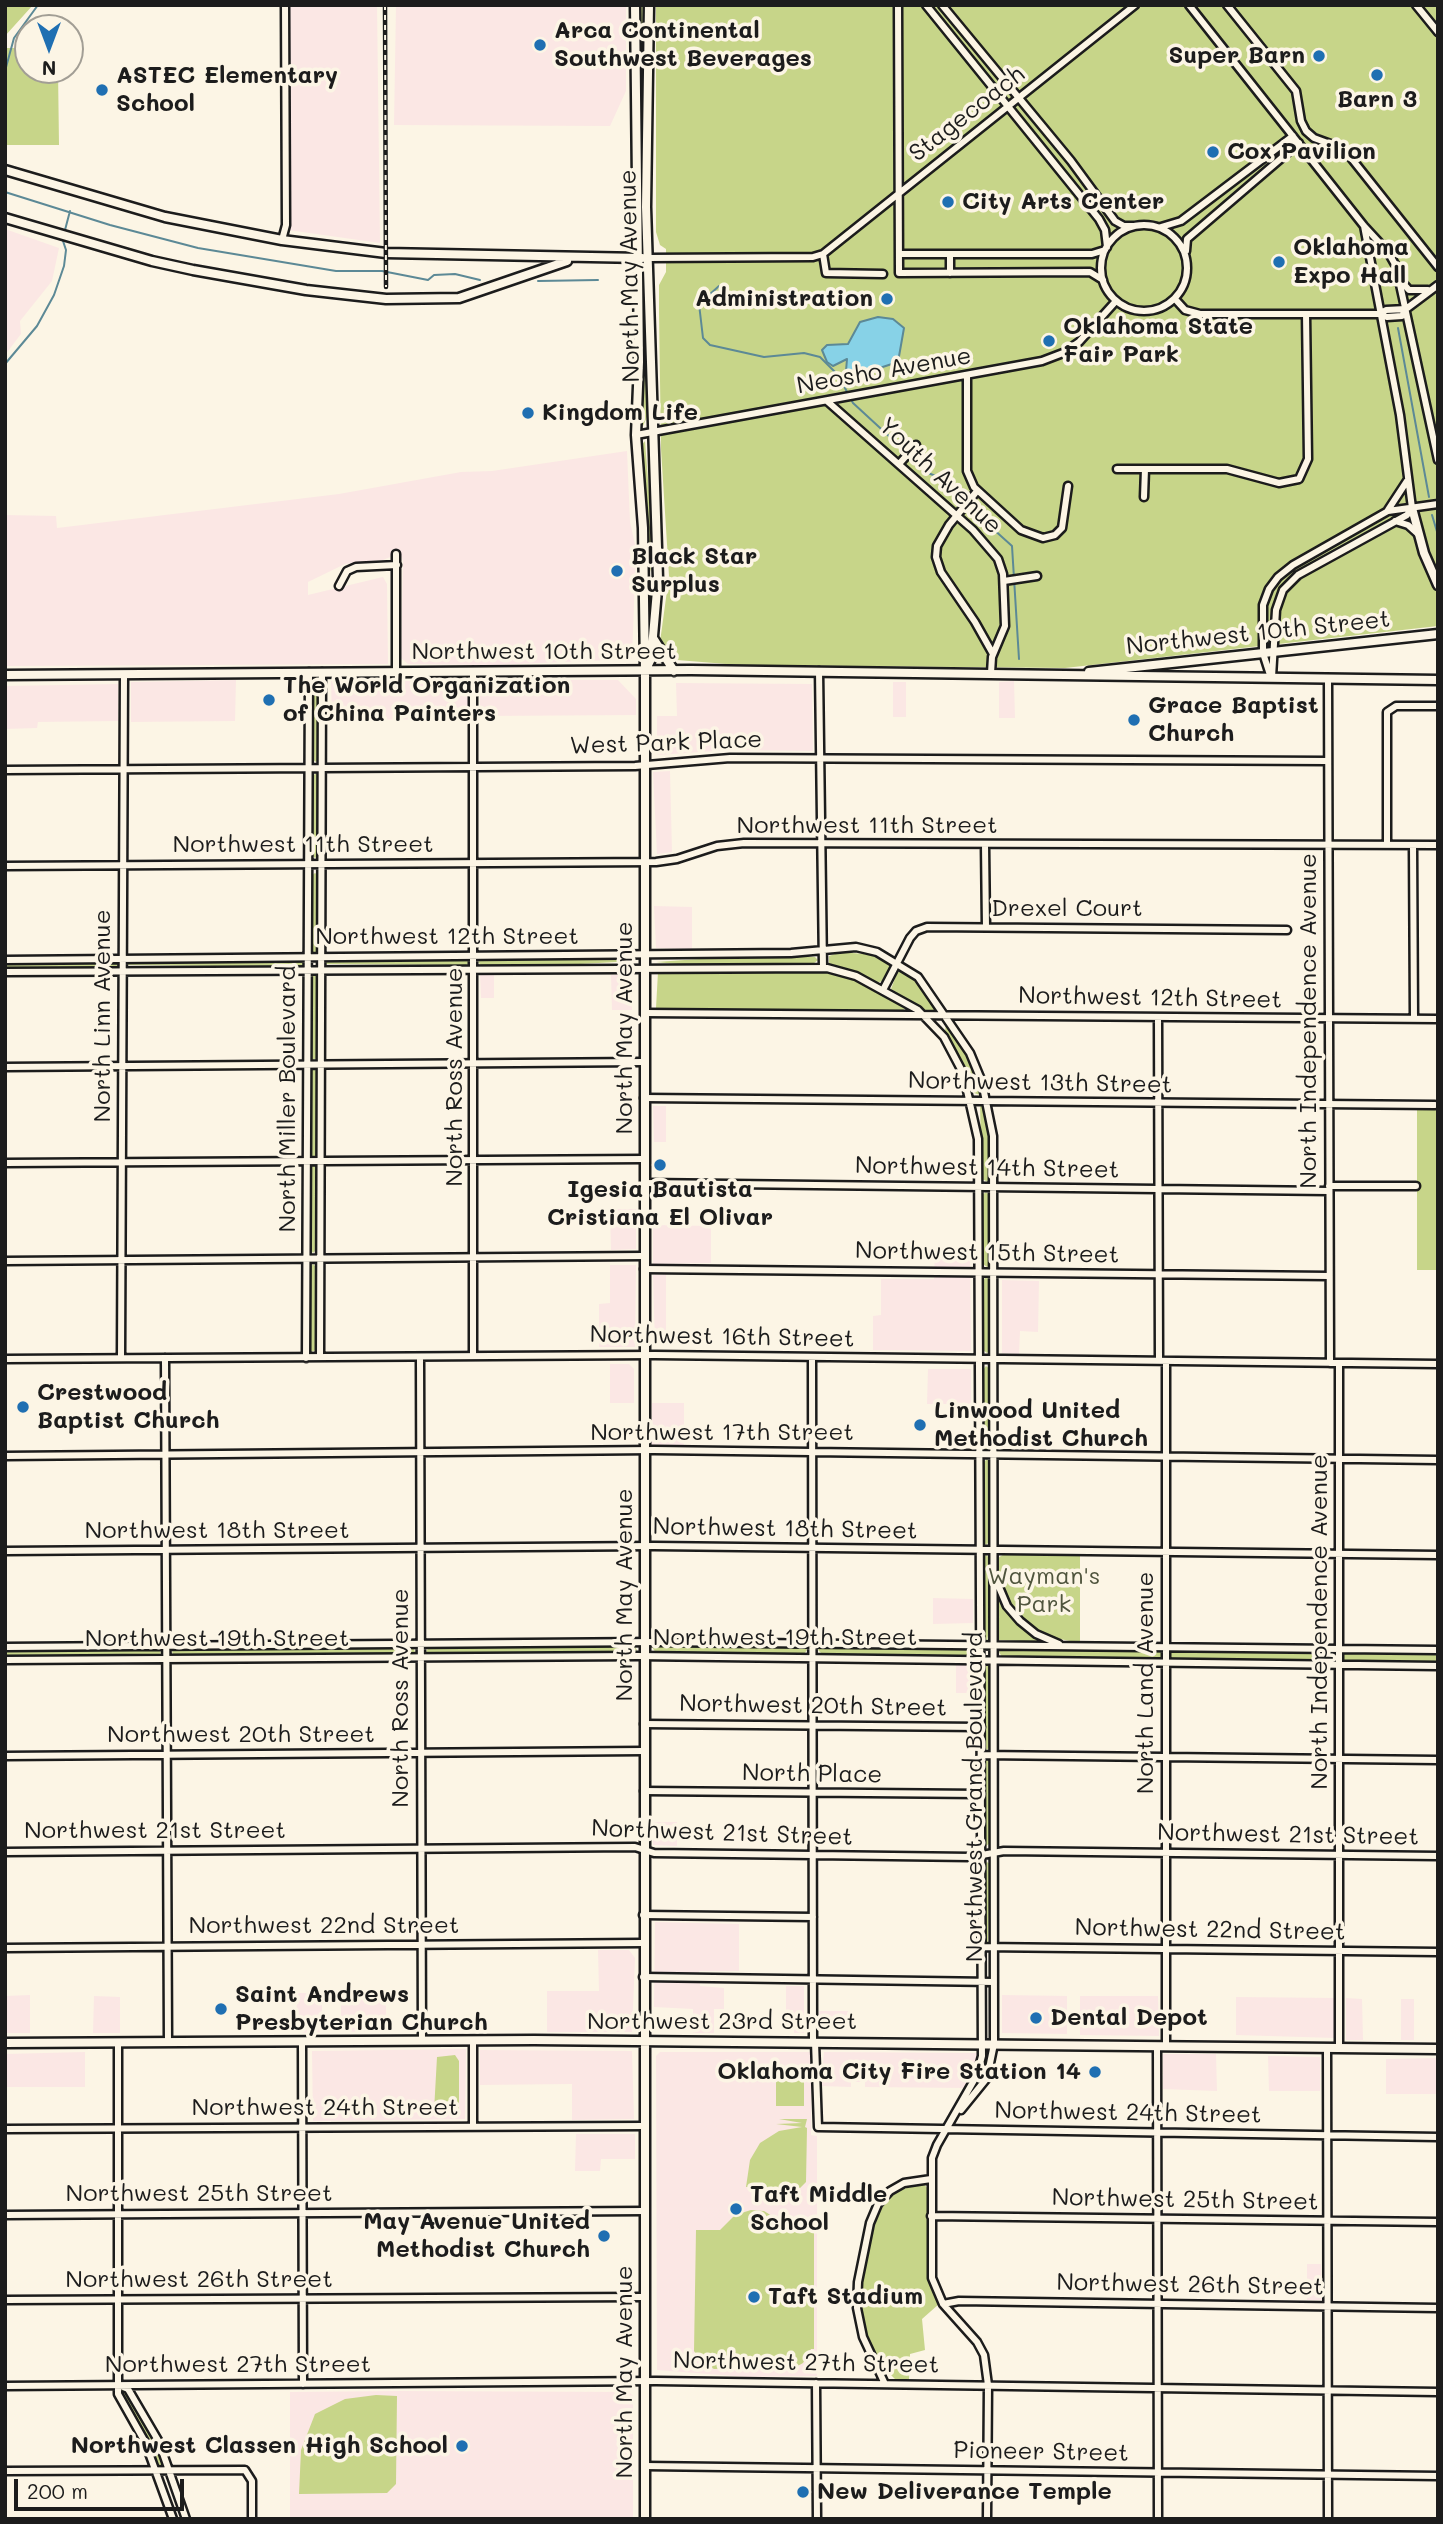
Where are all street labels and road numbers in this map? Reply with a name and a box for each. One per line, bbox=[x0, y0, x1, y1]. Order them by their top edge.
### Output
street label: Stagecoach bbox=[903, 60, 1031, 168]
street label: North May Avenue bbox=[614, 169, 646, 383]
street label: Neosho Avenue bbox=[794, 341, 974, 401]
street label: Youth Avenue bbox=[872, 412, 1008, 540]
street label: Northwest 10th Street bbox=[1125, 605, 1391, 661]
street label: Northwest 10th Street bbox=[411, 638, 677, 666]
street label: West Park Place bbox=[569, 725, 763, 761]
street label: Northwest 11th Street bbox=[736, 812, 998, 840]
street label: Northwest 11th Street bbox=[172, 831, 434, 859]
street label: North Independence Avenue bbox=[1295, 853, 1323, 1189]
street label: Drexel Court bbox=[991, 895, 1143, 923]
street label: North Linn Avenue bbox=[89, 909, 117, 1123]
street label: North May Avenue bbox=[611, 921, 639, 1135]
street label: Northwest 12th Street bbox=[315, 923, 579, 951]
street label: North Miller Boulevard bbox=[274, 966, 302, 1232]
street label: North Ross Avenue bbox=[441, 967, 469, 1187]
street label: Northwest 12th Street bbox=[1018, 981, 1282, 1015]
street label: Northwest 13th Street bbox=[908, 1066, 1172, 1100]
street label: Northwest 14th Street bbox=[855, 1151, 1119, 1185]
street label: Northwest 15th Street bbox=[855, 1236, 1119, 1270]
street label: Northwest 16th Street bbox=[589, 1320, 855, 1354]
street label: Northwest 17th Street bbox=[590, 1419, 854, 1447]
street label: North Independence Avenue bbox=[1306, 1454, 1334, 1790]
street label: North May Avenue bbox=[611, 1488, 639, 1702]
street label: Northwest 18th Street bbox=[652, 1512, 918, 1546]
street label: Northwest 18th Street bbox=[85, 1517, 349, 1545]
street label: North Land Avenue bbox=[1132, 1572, 1160, 1794]
street label: North Ross Avenue bbox=[387, 1588, 415, 1808]
street label: Northwest 19th Street bbox=[653, 1624, 917, 1652]
street label: Northwest 19th Street bbox=[85, 1625, 349, 1653]
street label: Northwest Grand Boulevard bbox=[961, 1632, 989, 1962]
street label: Northwest 20th Street bbox=[679, 1689, 947, 1723]
street label: Northwest 20th Street bbox=[107, 1721, 375, 1749]
street label: North Place bbox=[742, 1758, 882, 1790]
street label: Northwest 21st Street bbox=[591, 1814, 853, 1852]
street label: Northwest 21st Street bbox=[24, 1817, 286, 1845]
street label: Northwest 21st Street bbox=[1157, 1818, 1419, 1852]
street label: Northwest 22nd Street bbox=[189, 1912, 459, 1940]
street label: Northwest 22nd Street bbox=[1074, 1913, 1346, 1947]
street label: Northwest 23rd Street bbox=[587, 2008, 857, 2036]
street label: Northwest 24th Street bbox=[191, 2094, 459, 2122]
street label: Northwest 24th Street bbox=[994, 2096, 1262, 2130]
street label: Northwest 25th Street bbox=[66, 2180, 332, 2208]
street label: Northwest 25th Street bbox=[1051, 2183, 1319, 2217]
street label: North May Avenue bbox=[611, 2265, 639, 2479]
street label: Northwest 26th Street bbox=[65, 2266, 333, 2294]
street label: Northwest 26th Street bbox=[1056, 2268, 1324, 2302]
street label: Northwest 27th Street bbox=[673, 2346, 939, 2380]
street label: Northwest 27th Street bbox=[105, 2351, 371, 2379]
street label: Pioneer Street bbox=[953, 2436, 1129, 2468]

